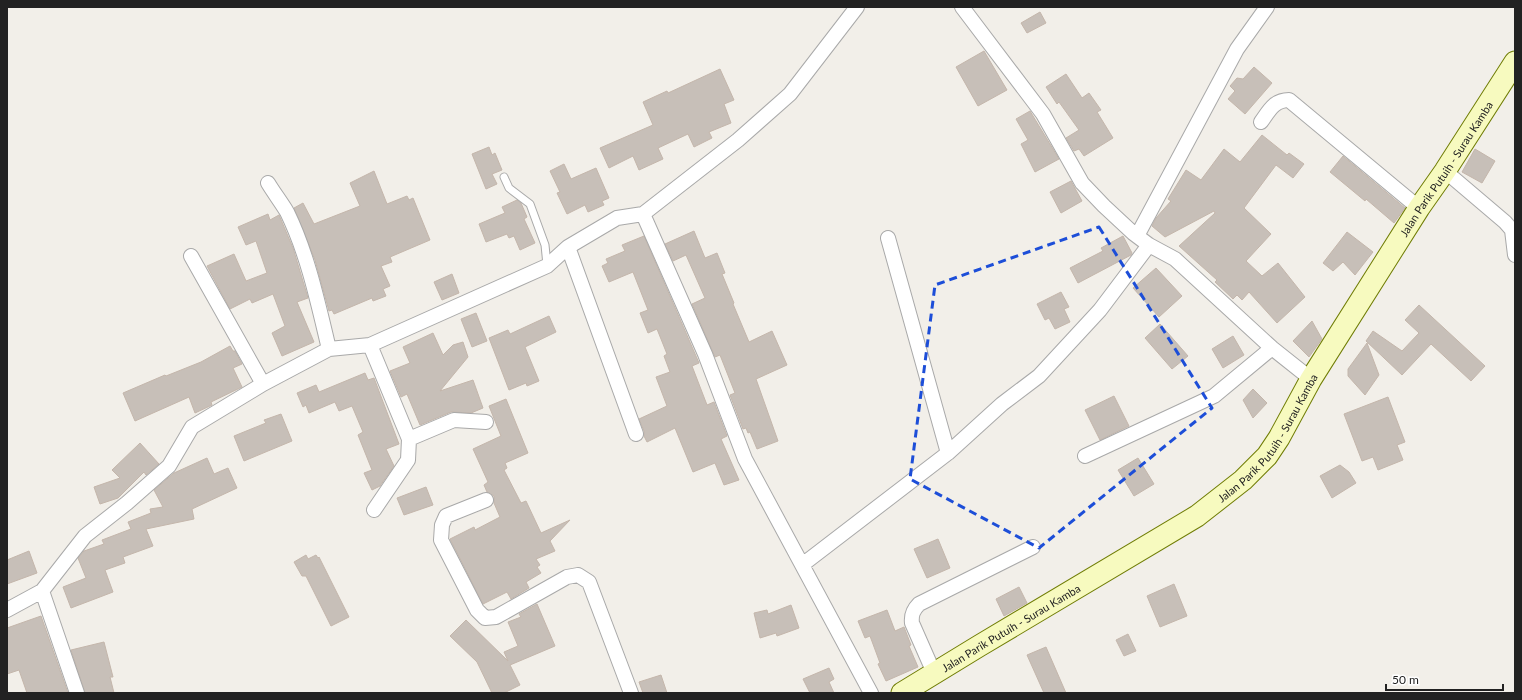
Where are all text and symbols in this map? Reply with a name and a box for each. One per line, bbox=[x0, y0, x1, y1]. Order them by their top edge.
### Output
street label: Jalan Parik Putuih - Surau Kamba bbox=[1396, 99, 1495, 238]
street label: Jalan Parik Putuih - Surau Kamba bbox=[1215, 371, 1319, 504]
street label: Jalan Parik Putuih - Surau Kamba bbox=[939, 581, 1082, 674]
scale bar bbox=[1386, 666, 1503, 692]
text: 50 m bbox=[1392, 672, 1419, 687]

